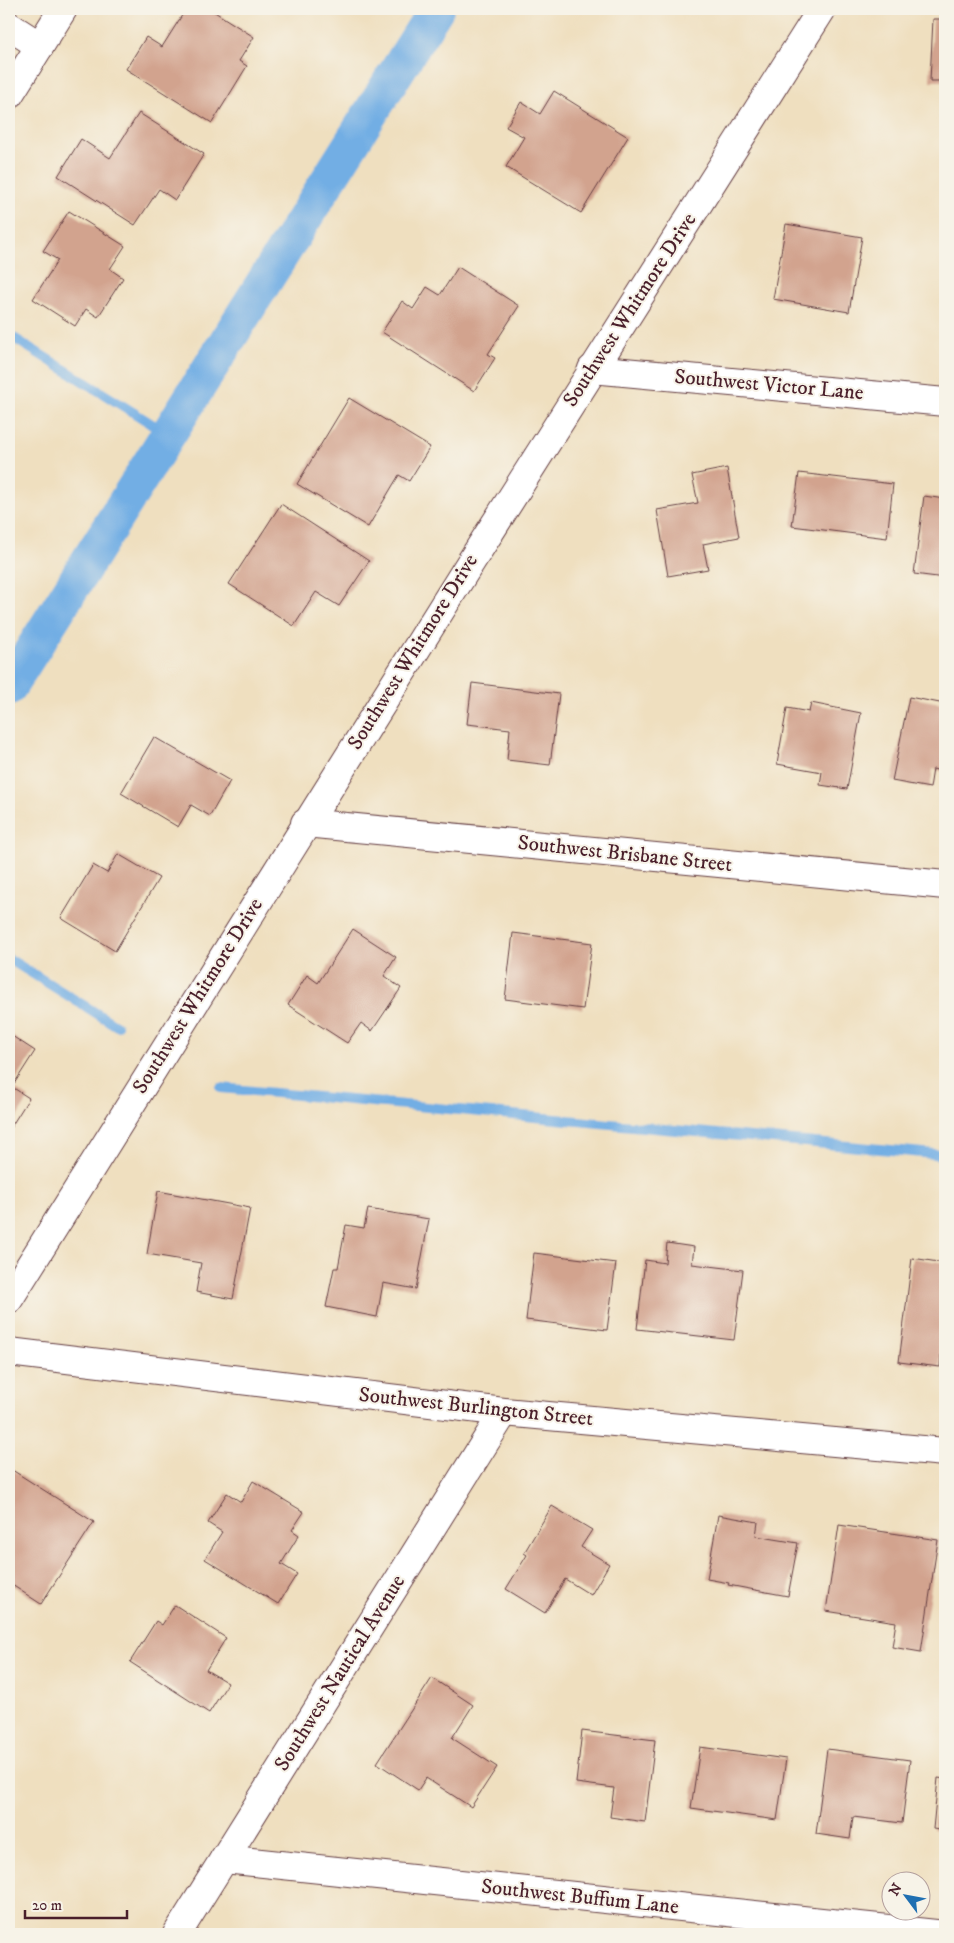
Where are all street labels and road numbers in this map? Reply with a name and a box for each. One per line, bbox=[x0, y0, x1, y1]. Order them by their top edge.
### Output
street label: Southwest Whitmore Drive bbox=[558, 208, 703, 412]
street label: Southwest Victor Lane bbox=[673, 364, 865, 406]
street label: Southwest Whitmore Drive bbox=[342, 549, 484, 755]
street label: Southwest Brisbane Street bbox=[517, 830, 734, 878]
street label: Southwest Whitmore Drive bbox=[127, 893, 269, 1099]
street label: Southwest Burlington Street bbox=[358, 1382, 595, 1432]
street label: Southwest Nautical Avenue bbox=[269, 1570, 411, 1776]
street label: Southwest Buffum Lane bbox=[480, 1874, 680, 1920]

